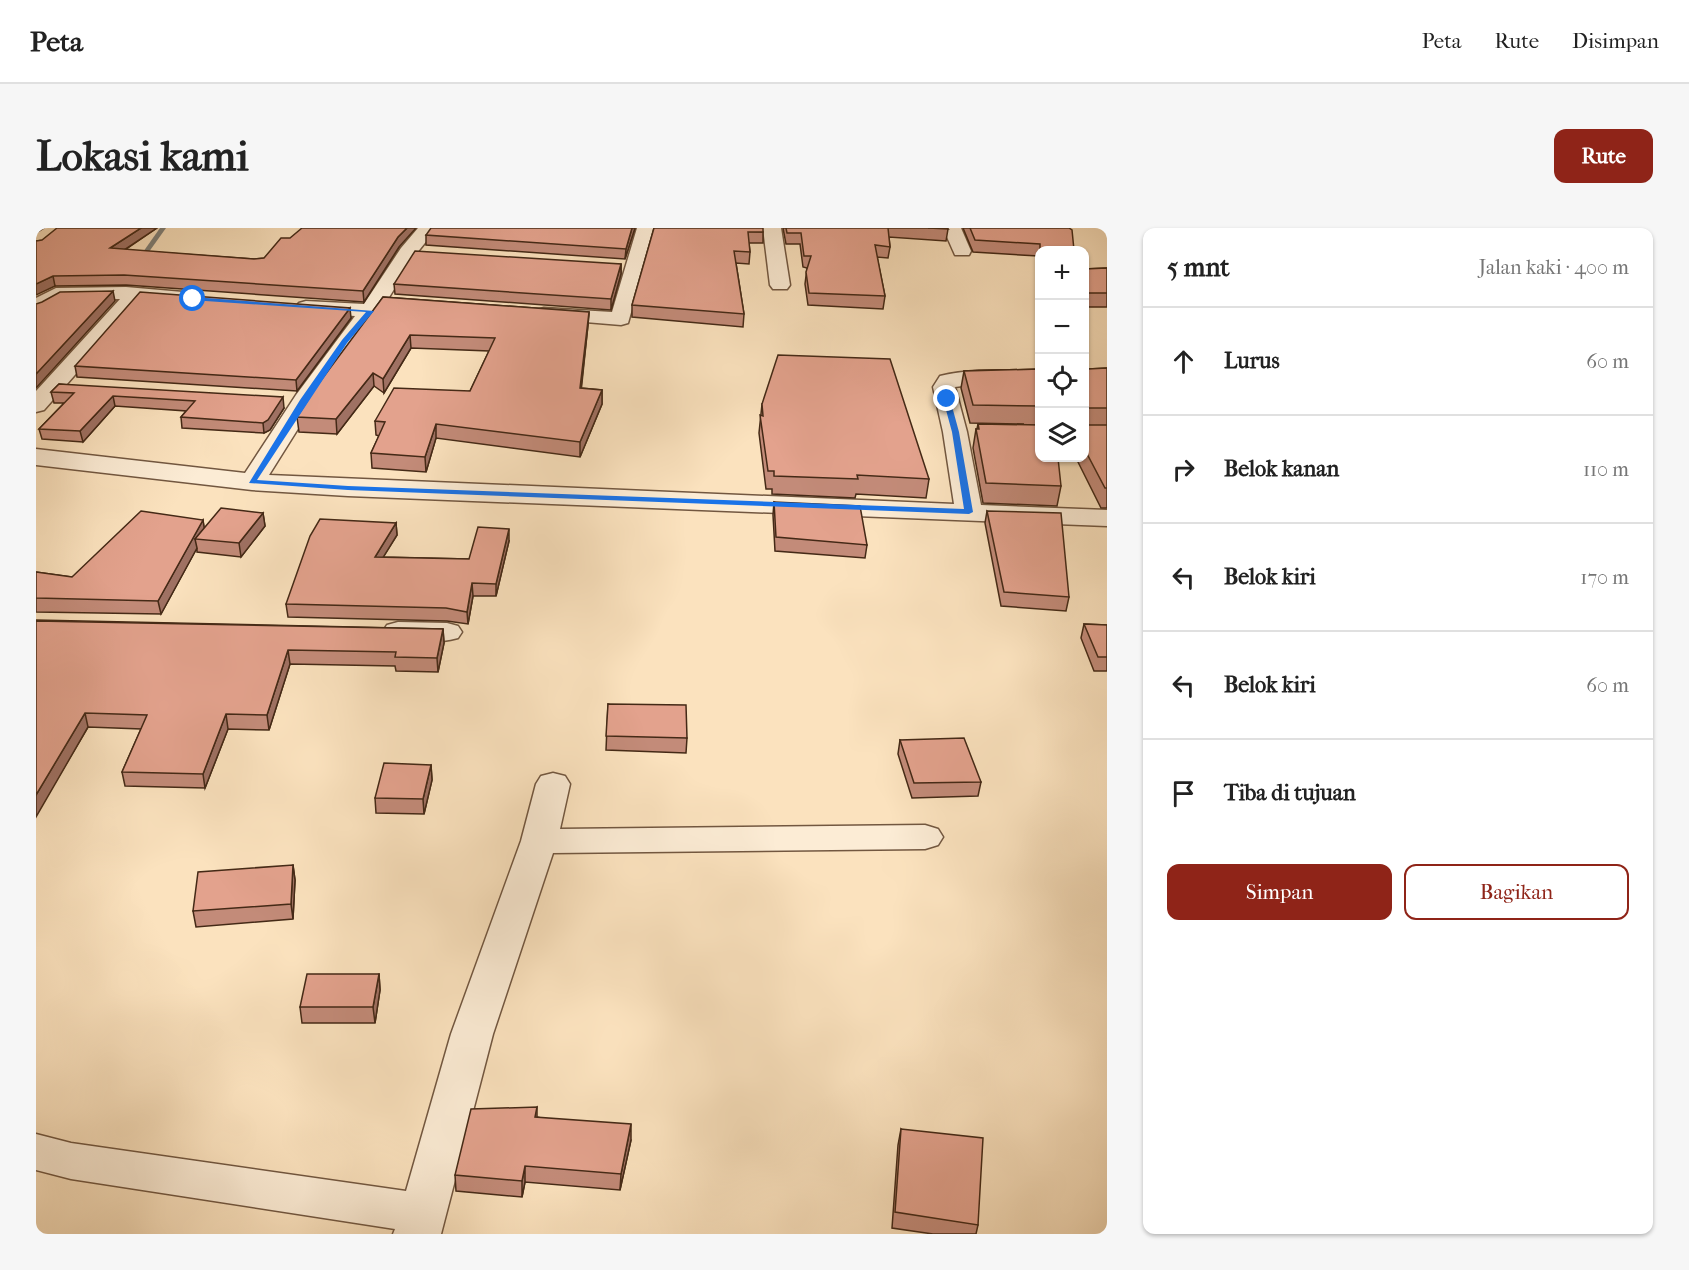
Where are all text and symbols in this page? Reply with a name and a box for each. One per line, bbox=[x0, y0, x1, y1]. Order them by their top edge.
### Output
text: Peta bbox=[30, 25, 83, 58]
text: Peta bbox=[1422, 29, 1461, 53]
text: Rute bbox=[1494, 29, 1539, 53]
text: Disimpan bbox=[1572, 29, 1659, 53]
button: Rute bbox=[1554, 129, 1653, 183]
text: Lokasi kami bbox=[36, 132, 249, 181]
map controls bbox=[1035, 246, 1089, 462]
button: + bbox=[1035, 246, 1089, 300]
text: 5 mnt bbox=[1167, 252, 1230, 283]
text: Jalan kaki · 400 m bbox=[1479, 256, 1629, 279]
route start bbox=[179, 285, 205, 311]
button: − bbox=[1035, 300, 1089, 354]
icon: ahead bbox=[1167, 345, 1200, 378]
text: Lurus bbox=[1224, 348, 1280, 374]
text: 60 m bbox=[1586, 350, 1629, 373]
button: locate bbox=[1035, 354, 1089, 408]
route end bbox=[933, 385, 959, 411]
button: layers bbox=[1035, 408, 1089, 462]
icon: right bbox=[1167, 453, 1200, 486]
text: Belok kanan bbox=[1224, 456, 1339, 482]
text: 110 m bbox=[1583, 458, 1629, 481]
icon: left bbox=[1167, 561, 1200, 594]
text: Belok kiri bbox=[1224, 564, 1316, 590]
text: 170 m bbox=[1580, 566, 1629, 589]
icon: left bbox=[1167, 669, 1200, 702]
text: Belok kiri bbox=[1224, 672, 1316, 698]
text: 60 m bbox=[1586, 674, 1629, 697]
icon: arrive bbox=[1167, 777, 1200, 810]
text: Tiba di tujuan bbox=[1224, 780, 1356, 806]
button: Simpan bbox=[1167, 864, 1392, 920]
button: Bagikan bbox=[1404, 864, 1629, 920]

